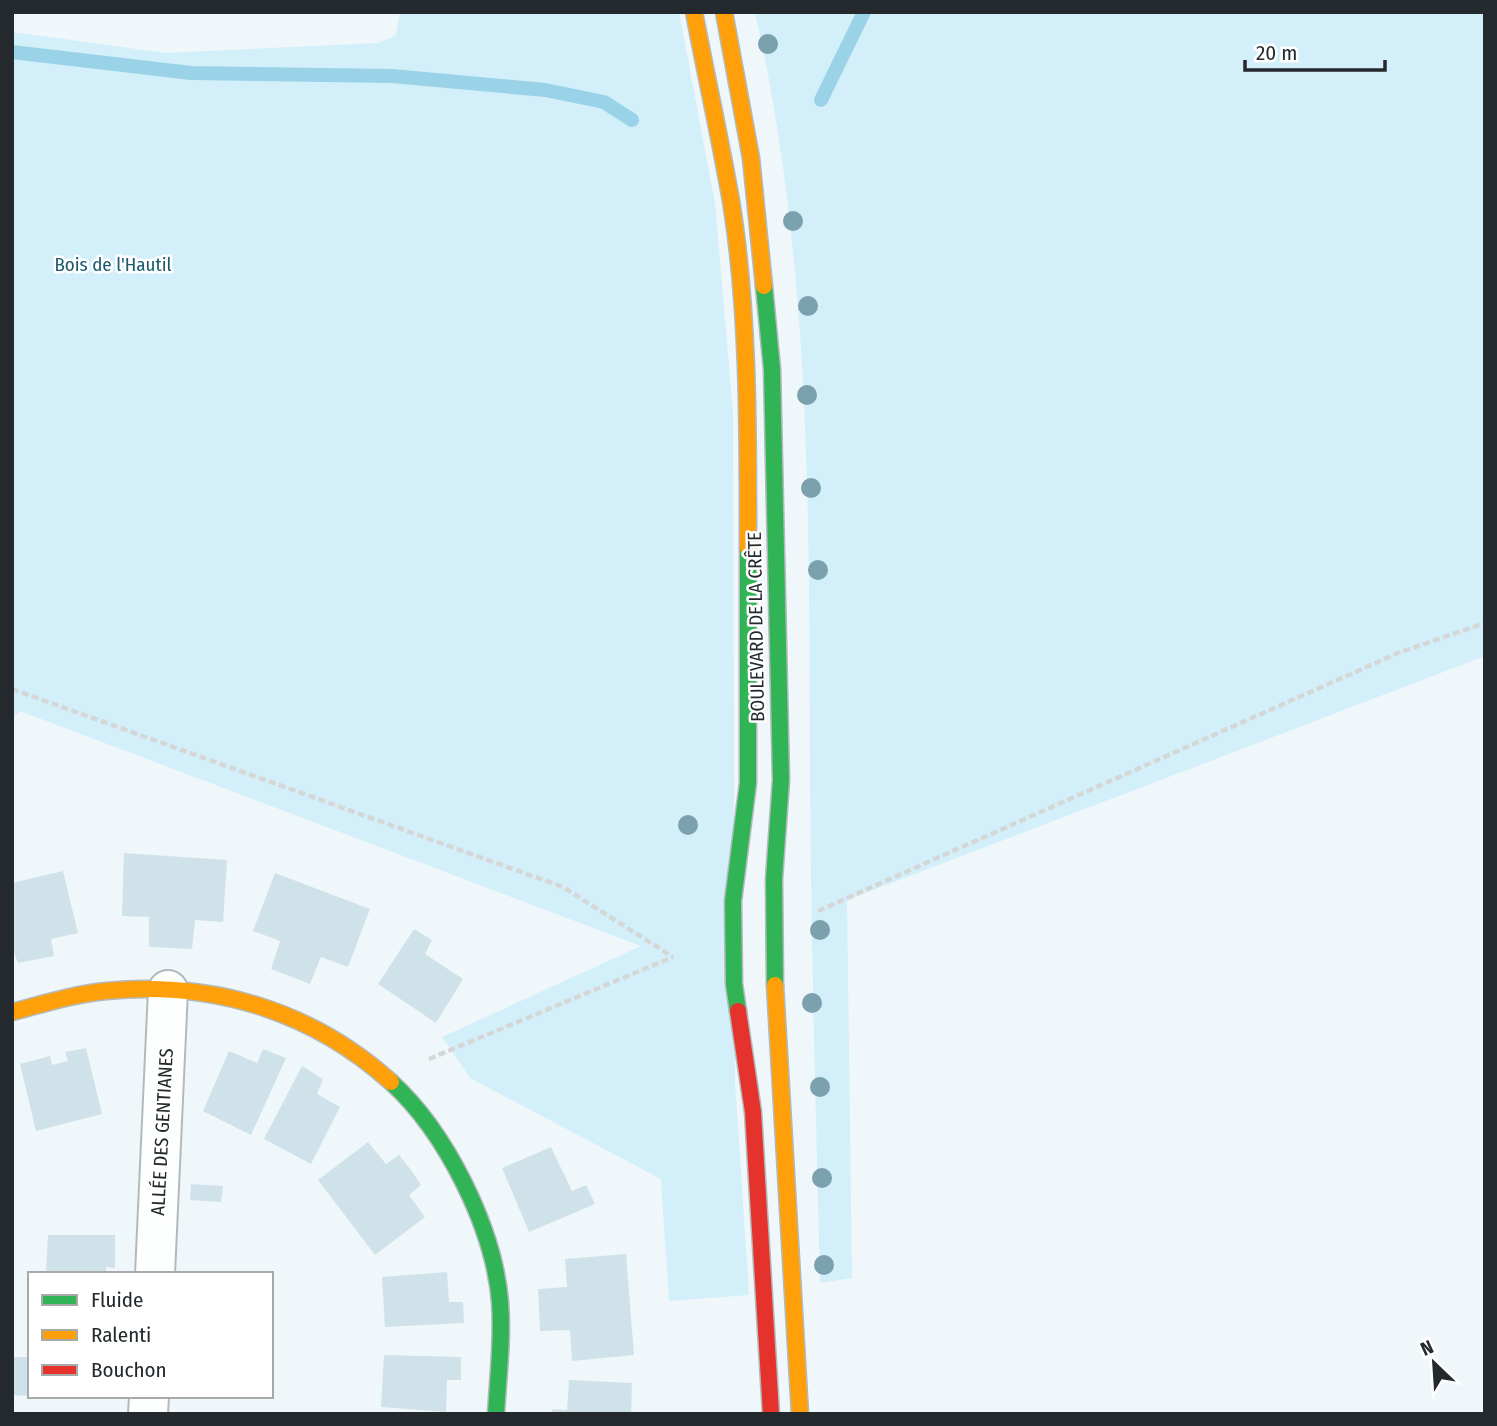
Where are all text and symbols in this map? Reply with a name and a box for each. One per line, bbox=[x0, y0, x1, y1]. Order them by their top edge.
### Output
scale bar bbox=[1245, 28, 1385, 72]
text: 20 m bbox=[1256, 40, 1297, 66]
park label: Bois de l'Hautil bbox=[54, 253, 172, 276]
street label: BOULEVARD DE LA CRÊTE bbox=[743, 532, 769, 722]
street label: ALLÉE DES GENTIANES bbox=[146, 1048, 178, 1216]
legend bbox=[28, 1272, 273, 1398]
text: Fluide bbox=[91, 1287, 143, 1313]
text: Ralenti bbox=[91, 1322, 151, 1348]
north arrow bbox=[1399, 1328, 1469, 1398]
text: N bbox=[1417, 1335, 1437, 1361]
text: Bouchon bbox=[91, 1357, 167, 1383]

